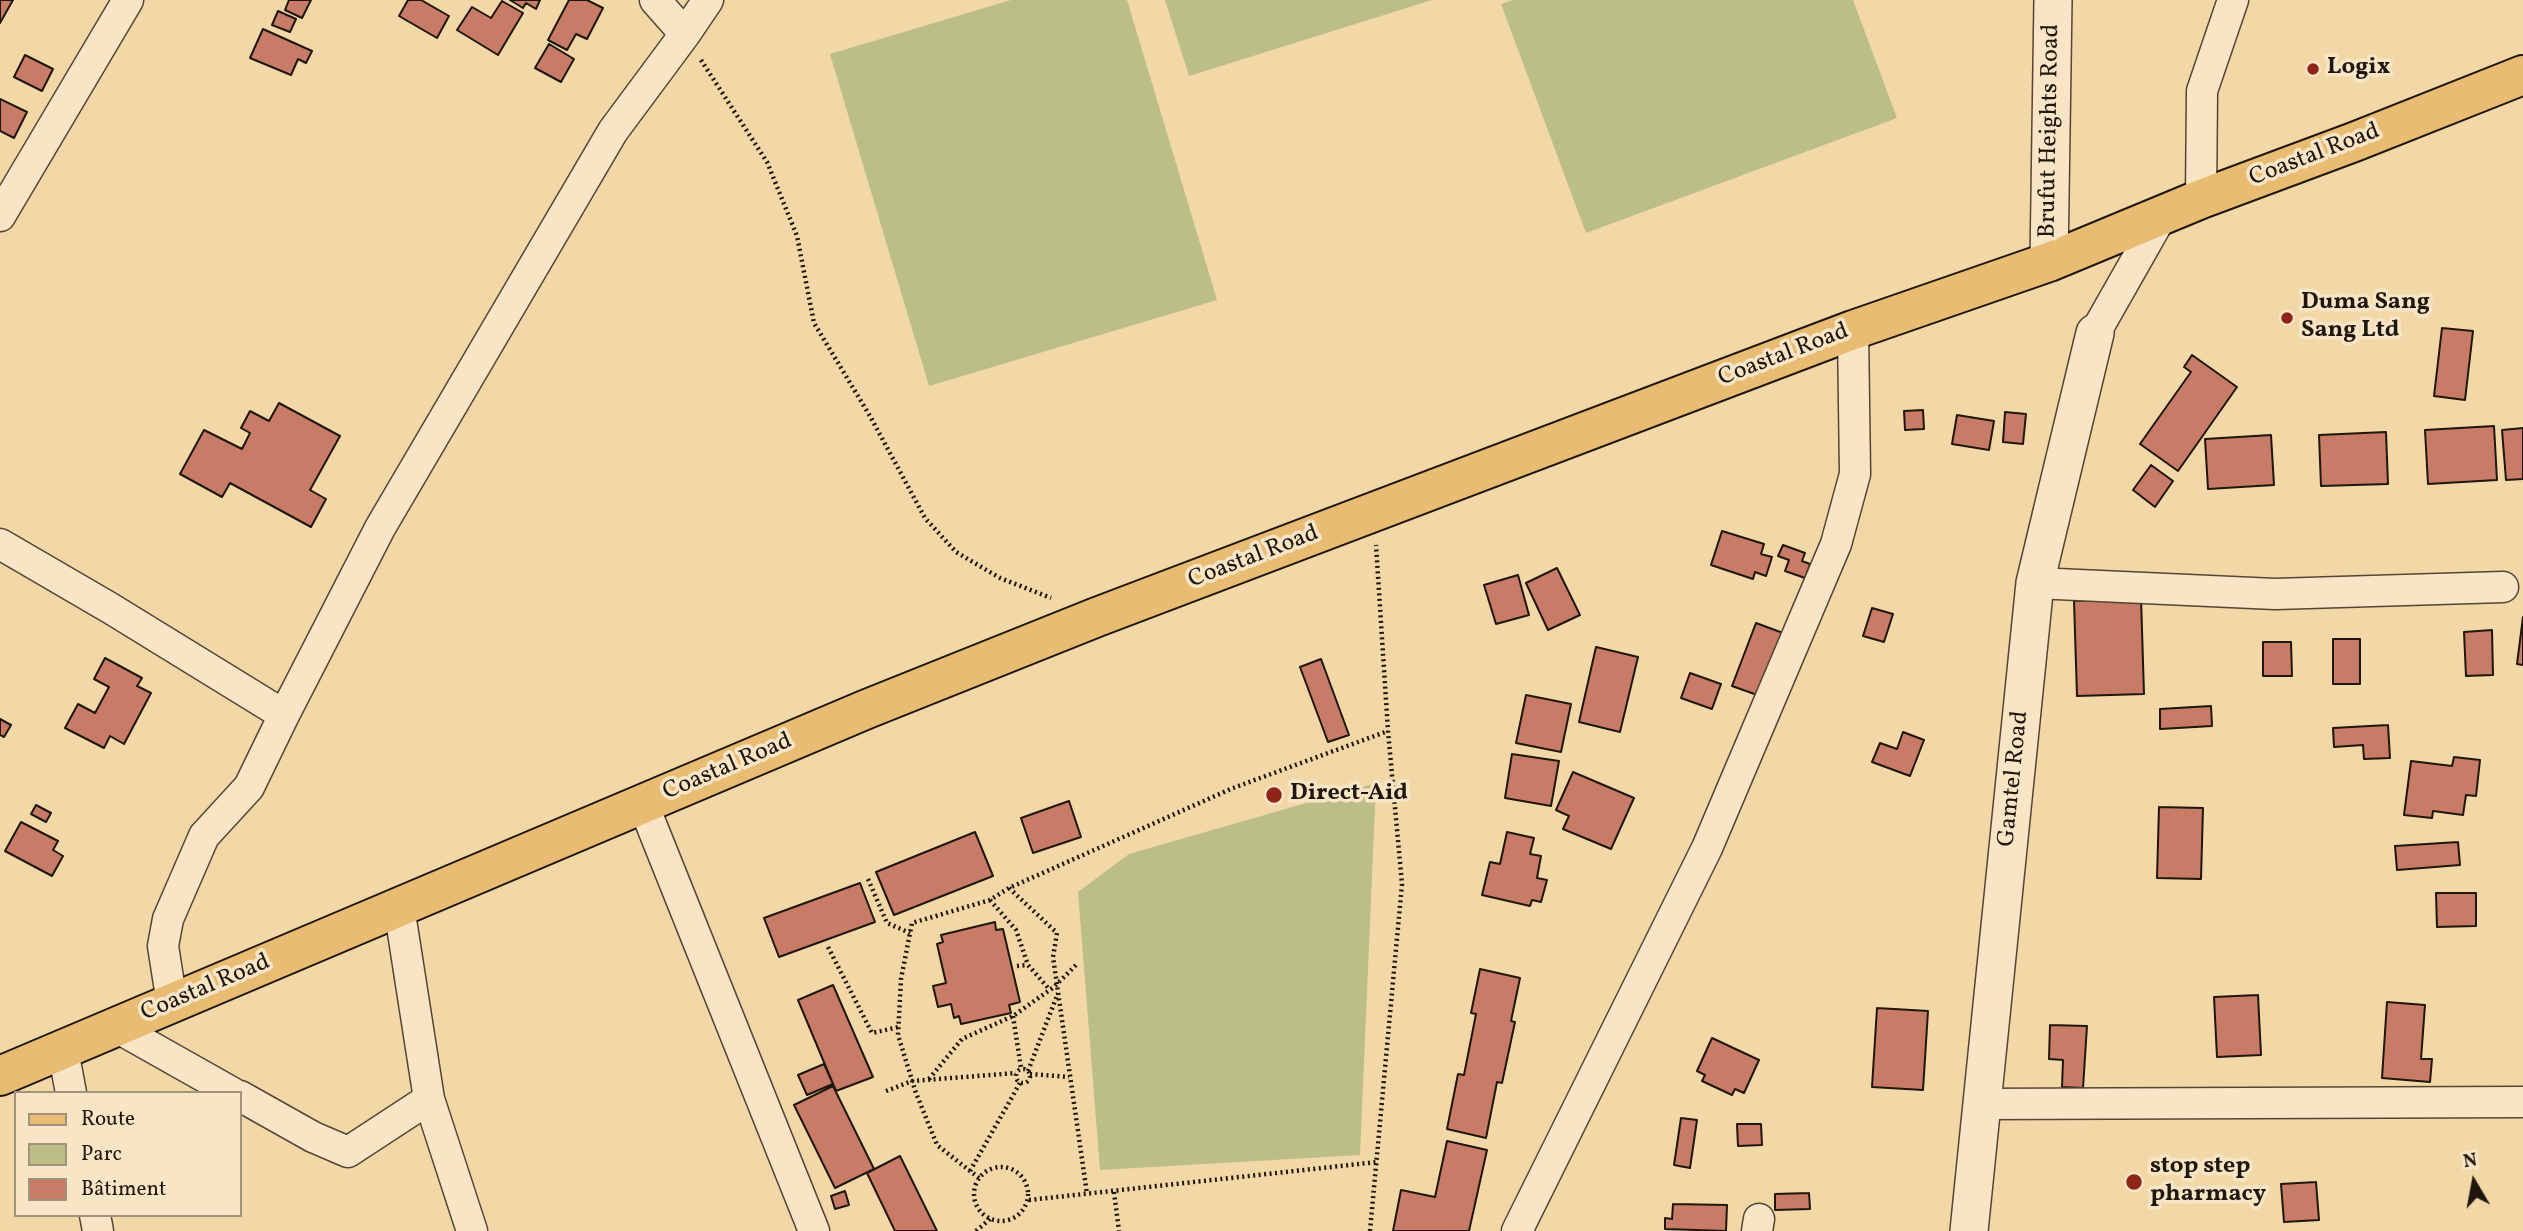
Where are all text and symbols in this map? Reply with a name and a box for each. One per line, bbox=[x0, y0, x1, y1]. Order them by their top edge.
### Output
street label: Brufut Heights Road bbox=[2035, 24, 2067, 238]
place label: Logix bbox=[2327, 55, 2390, 83]
marker: Logix bbox=[2305, 61, 2321, 77]
street label: Coastal Road bbox=[2246, 118, 2384, 194]
place label: Duma Sang Sang Ltd bbox=[2301, 290, 2430, 346]
marker: Duma Sang Sang Ltd bbox=[2279, 310, 2295, 326]
street label: Coastal Road bbox=[1715, 318, 1853, 394]
street label: Coastal Road bbox=[1185, 520, 1323, 596]
street label: Gamtel Road bbox=[1994, 710, 2036, 848]
street label: Coastal Road bbox=[659, 728, 797, 808]
place label: Direct-Aid bbox=[1290, 781, 1408, 809]
marker: Direct-Aid bbox=[1264, 785, 1284, 805]
street label: Coastal Road bbox=[137, 949, 275, 1029]
legend bbox=[14, 1091, 242, 1217]
text: Route bbox=[81, 1105, 135, 1134]
text: Parc bbox=[81, 1140, 122, 1169]
north arrow bbox=[2439, 1147, 2509, 1217]
text: N bbox=[2461, 1147, 2479, 1175]
place label: stop step pharmacy bbox=[2150, 1154, 2266, 1210]
marker: stop step pharmacy bbox=[2124, 1172, 2144, 1192]
text: Bâtiment bbox=[81, 1175, 166, 1204]

